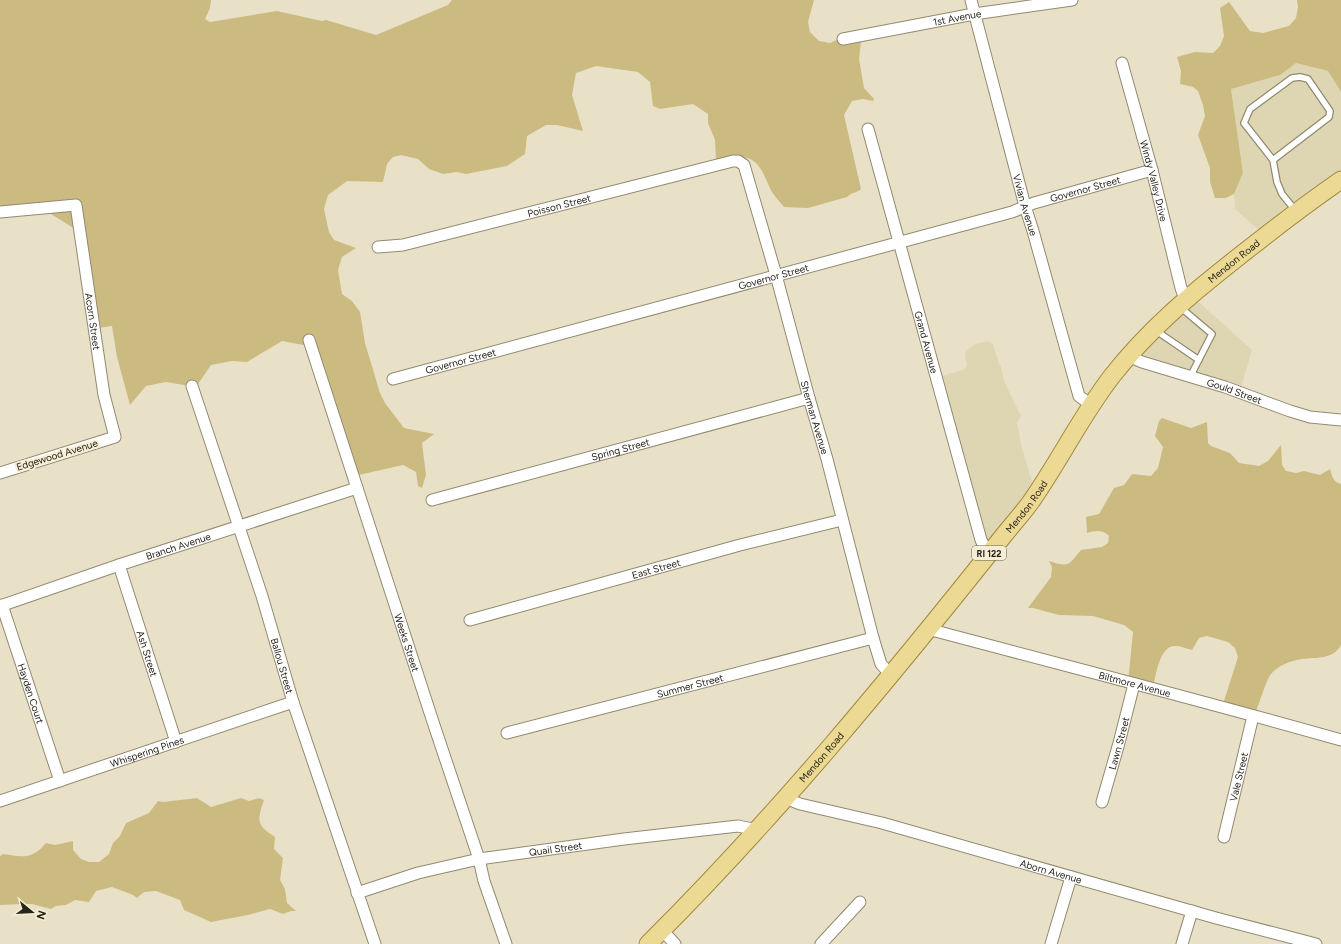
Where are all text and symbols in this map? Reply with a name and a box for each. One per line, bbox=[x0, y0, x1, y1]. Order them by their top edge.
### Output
street label: 1st Avenue bbox=[932, 6, 982, 28]
street label: Windy Valley Drive bbox=[1137, 139, 1171, 223]
street label: Vivian Avenue bbox=[1010, 173, 1041, 238]
street label: Governor Street bbox=[1048, 173, 1122, 205]
street label: Poisson Street bbox=[526, 191, 592, 220]
street label: Mendon Road bbox=[1205, 236, 1262, 285]
street label: Governor Street bbox=[737, 261, 810, 292]
street label: Acorn Street bbox=[83, 292, 104, 351]
street label: Grand Avenue bbox=[912, 310, 941, 375]
street label: Governor Street bbox=[424, 345, 498, 376]
street label: Gould Street bbox=[1205, 375, 1264, 407]
street label: Sherman Avenue bbox=[798, 379, 832, 456]
street label: Spring Street bbox=[590, 435, 651, 463]
street label: Edgewood Avenue bbox=[15, 436, 100, 474]
street label: Mendon Road bbox=[1002, 477, 1050, 535]
street label: Branch Avenue bbox=[144, 529, 213, 562]
road number: RI 122 bbox=[972, 546, 1006, 560]
street label: East Street bbox=[630, 555, 682, 581]
street label: Weeks Street bbox=[392, 612, 423, 673]
street label: Ash Street bbox=[134, 629, 161, 678]
street label: Ballou Street bbox=[268, 636, 297, 695]
street label: Hayden Court bbox=[15, 661, 47, 725]
street label: Biltmore Avenue bbox=[1097, 668, 1173, 700]
street label: Summer Street bbox=[655, 671, 725, 700]
street label: Lawn Street bbox=[1105, 715, 1132, 771]
street label: Mendon Road bbox=[796, 729, 847, 785]
street label: Whispering Pines bbox=[108, 733, 186, 770]
street label: Vale Street bbox=[1226, 751, 1251, 802]
street label: Quail Street bbox=[528, 838, 583, 859]
street label: Aborn Avenue bbox=[1019, 856, 1084, 886]
north arrow bbox=[12, 892, 52, 932]
text: N bbox=[34, 909, 49, 921]

